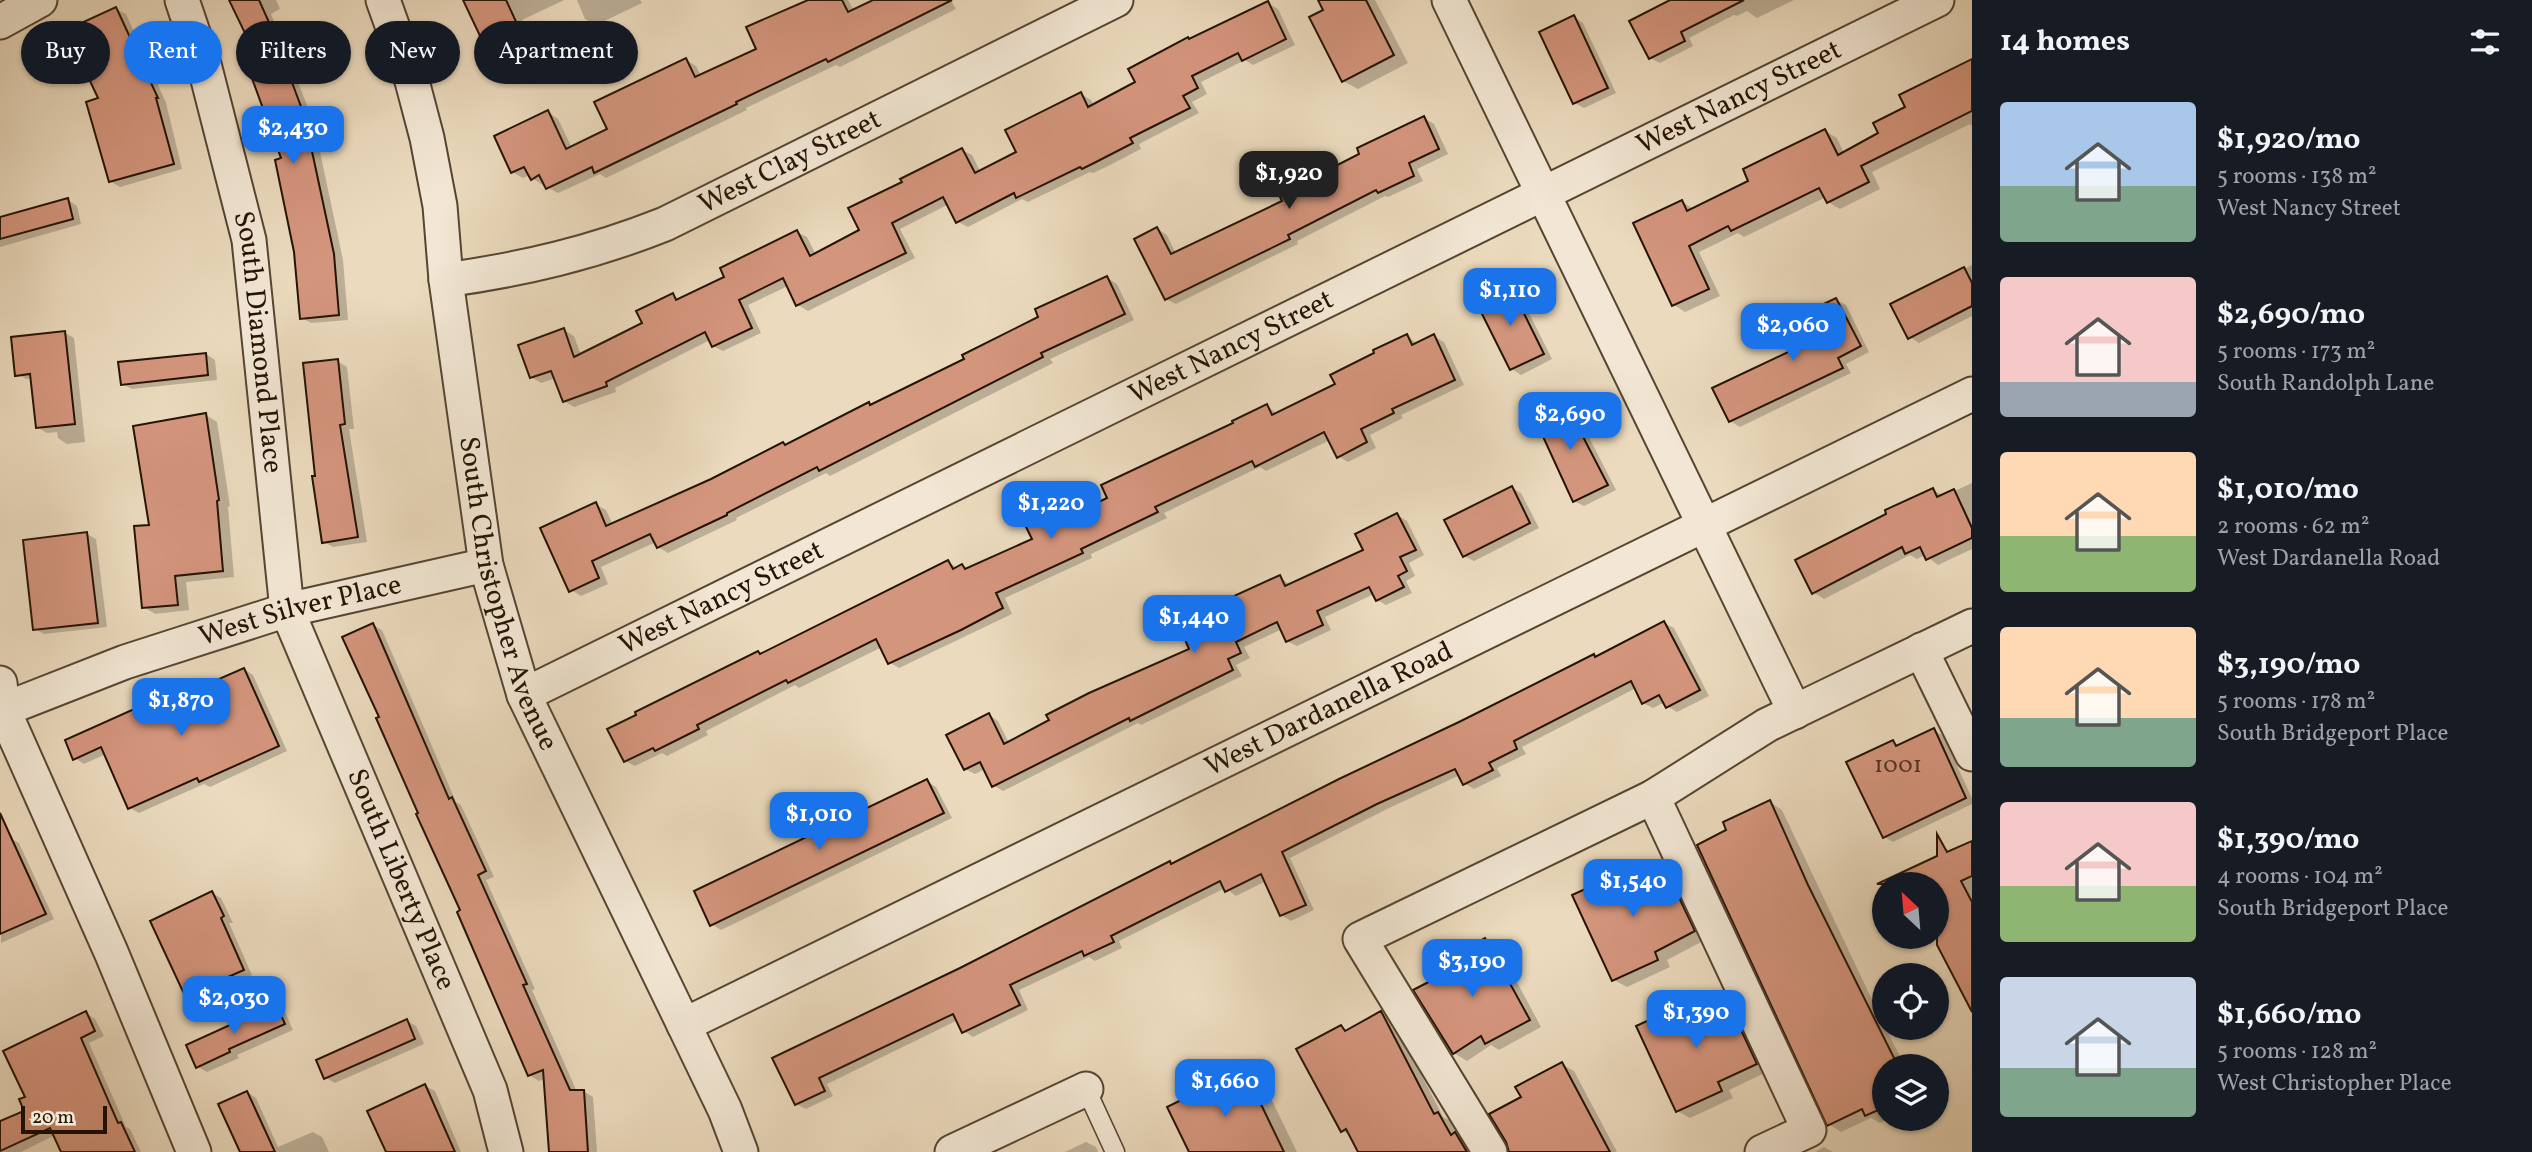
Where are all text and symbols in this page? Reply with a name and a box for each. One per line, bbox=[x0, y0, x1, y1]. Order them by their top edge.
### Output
chip: Buy bbox=[21, 21, 110, 84]
chip: Rent bbox=[124, 21, 222, 84]
chip: Filters bbox=[236, 21, 351, 84]
chip: New bbox=[365, 21, 460, 84]
chip: Apartment bbox=[474, 21, 638, 84]
text: 14 homes bbox=[2000, 21, 2130, 63]
icon: filters bbox=[2466, 23, 2504, 61]
street label: West Nancy Street bbox=[1630, 30, 1848, 164]
street label: West Clay Street bbox=[692, 100, 888, 224]
pin: $2,430 bbox=[236, 106, 350, 166]
text: $2,430 bbox=[258, 113, 328, 145]
text: $1,920/mo bbox=[2217, 119, 2360, 161]
icon: home bbox=[2056, 130, 2140, 214]
pin: $1,920 bbox=[1232, 152, 1346, 211]
text: $1,920 bbox=[1255, 158, 1323, 190]
text: 5 rooms · 138 m² bbox=[2217, 161, 2377, 193]
text: West Nancy Street bbox=[2217, 193, 2401, 225]
street label: South Diamond Place bbox=[223, 207, 292, 475]
pin: $1,110 bbox=[1453, 268, 1567, 328]
text: $1,110 bbox=[1479, 275, 1541, 307]
street label: West Nancy Street bbox=[1122, 280, 1340, 414]
text: $2,690/mo bbox=[2217, 294, 2365, 336]
pin: $2,060 bbox=[1736, 304, 1850, 363]
icon: home bbox=[2056, 305, 2140, 389]
text: $2,060 bbox=[1757, 310, 1829, 342]
text: 5 rooms · 173 m² bbox=[2217, 336, 2375, 368]
text: South Randolph Lane bbox=[2217, 368, 2434, 400]
pin: $2,690 bbox=[1513, 392, 1627, 452]
text: $2,690 bbox=[1534, 399, 1606, 431]
street label: South Christopher Avenue bbox=[449, 434, 568, 757]
text: $1,010/mo bbox=[2217, 469, 2359, 511]
icon: home bbox=[2056, 480, 2140, 564]
pin: $1,220 bbox=[994, 482, 1108, 541]
text: $1,220 bbox=[1018, 488, 1084, 520]
text: 2 rooms · 62 m² bbox=[2217, 511, 2369, 543]
street label: West Nancy Street bbox=[612, 531, 830, 665]
text: West Dardanella Road bbox=[2217, 543, 2440, 575]
street label: West Silver Place bbox=[194, 565, 405, 657]
pin: $1,440 bbox=[1137, 596, 1251, 655]
text: $1,440 bbox=[1159, 602, 1229, 634]
street label: West Dardanella Road bbox=[1198, 632, 1459, 786]
text: $3,190/mo bbox=[2217, 644, 2361, 686]
icon: home bbox=[2056, 655, 2140, 739]
pin: $1,870 bbox=[124, 678, 238, 738]
text: $1,870 bbox=[148, 685, 214, 717]
text: 5 rooms · 178 m² bbox=[2217, 686, 2375, 718]
text: South Bridgeport Place bbox=[2217, 718, 2448, 750]
house number: 1001 bbox=[1874, 749, 1922, 783]
street label: South Liberty Place bbox=[337, 763, 465, 996]
pin: $1,010 bbox=[762, 792, 876, 852]
text: $1,010 bbox=[786, 799, 852, 831]
text: $1,390/mo bbox=[2217, 819, 2359, 861]
icon: home bbox=[2056, 830, 2140, 914]
pin: $1,540 bbox=[1576, 860, 1690, 919]
text: 4 rooms · 104 m² bbox=[2217, 861, 2383, 893]
text: $1,540 bbox=[1599, 866, 1667, 898]
north arrow bbox=[1872, 872, 1950, 948]
map controls bbox=[1872, 872, 1949, 1131]
text: South Bridgeport Place bbox=[2217, 893, 2448, 925]
pin: $3,190 bbox=[1415, 940, 1529, 999]
text: $3,190 bbox=[1438, 946, 1506, 978]
button: locate bbox=[1872, 963, 1949, 1040]
pin: $2,030 bbox=[177, 976, 291, 1036]
text: $2,030 bbox=[199, 983, 269, 1015]
pin: $1,390 bbox=[1639, 990, 1753, 1050]
text: $1,660/mo bbox=[2217, 994, 2361, 1036]
text: $1,390 bbox=[1663, 997, 1729, 1029]
icon: home bbox=[2056, 1005, 2140, 1089]
text: 5 rooms · 128 m² bbox=[2217, 1036, 2377, 1068]
button: layers bbox=[1872, 1054, 1949, 1131]
pin: $1,660 bbox=[1168, 1060, 1282, 1119]
text: $1,660 bbox=[1191, 1066, 1259, 1098]
text: West Christopher Place bbox=[2217, 1068, 2452, 1100]
scale bar bbox=[21, 1103, 107, 1135]
text: 20 m bbox=[32, 1105, 74, 1131]

